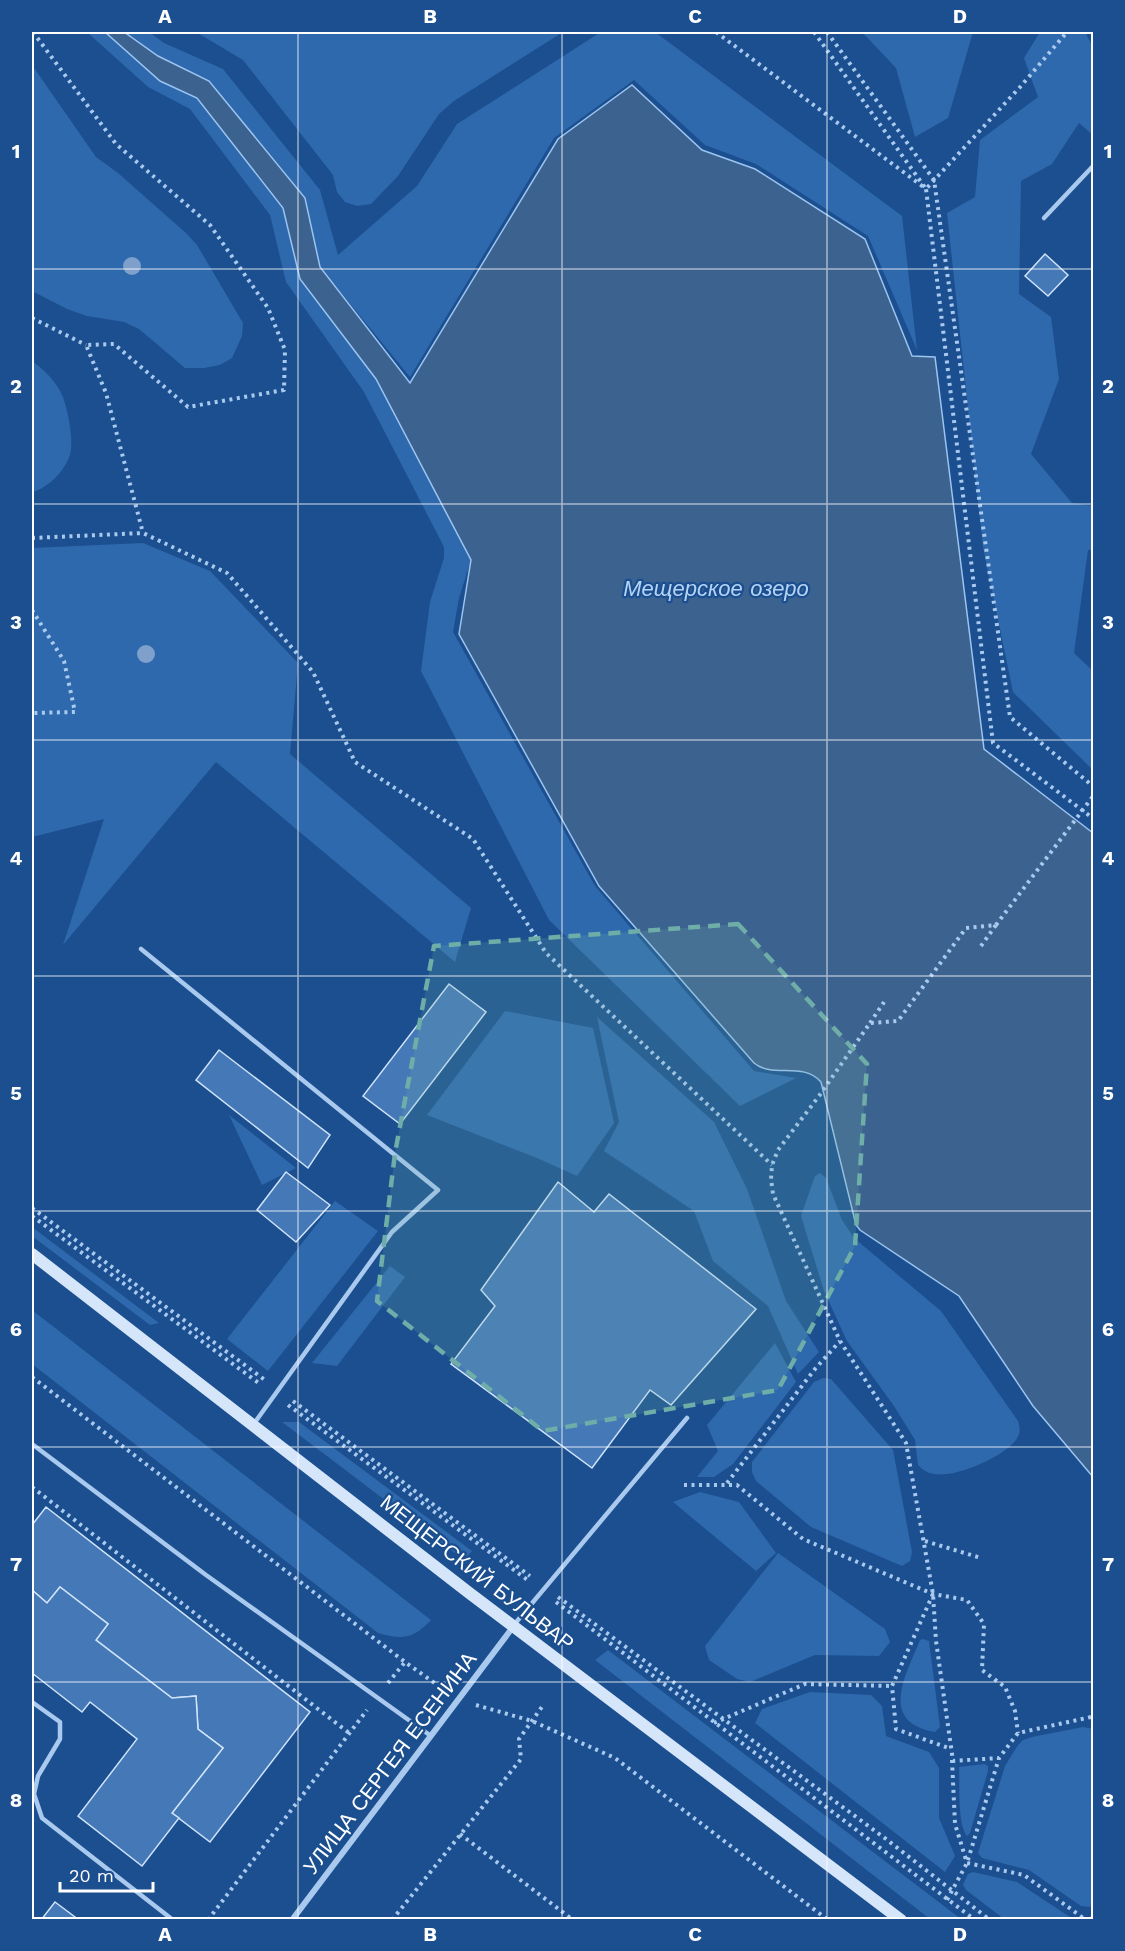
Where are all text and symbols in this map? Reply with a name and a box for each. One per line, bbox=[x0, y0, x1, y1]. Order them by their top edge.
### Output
text: A bbox=[158, 4, 172, 28]
text: B bbox=[423, 4, 437, 28]
text: C bbox=[688, 4, 702, 28]
text: D bbox=[953, 4, 967, 28]
text: 1 bbox=[12, 139, 20, 163]
text: 1 bbox=[1104, 139, 1112, 163]
text: 2 bbox=[10, 374, 22, 398]
text: 2 bbox=[1102, 374, 1114, 398]
water label: Мещерское озеро bbox=[623, 576, 809, 601]
text: 3 bbox=[10, 610, 22, 634]
text: 3 bbox=[1102, 610, 1114, 634]
text: 4 bbox=[10, 846, 23, 870]
text: 4 bbox=[1102, 846, 1115, 870]
text: 5 bbox=[10, 1081, 22, 1105]
text: 5 bbox=[1102, 1081, 1114, 1105]
text: 6 bbox=[10, 1317, 22, 1341]
text: 6 bbox=[1102, 1317, 1114, 1341]
street label: МЕЩЕРСКИЙ БУЛЬВАР bbox=[376, 1489, 579, 1656]
text: 7 bbox=[10, 1552, 22, 1576]
text: 7 bbox=[1102, 1552, 1114, 1576]
street label: УЛИЦА СЕРГЕЯ ЕСЕНИНА bbox=[298, 1647, 481, 1879]
text: 8 bbox=[10, 1788, 22, 1812]
text: 8 bbox=[1102, 1788, 1114, 1812]
scale bar bbox=[60, 1855, 153, 1893]
text: 20 m bbox=[69, 1865, 114, 1886]
text: A bbox=[158, 1922, 172, 1946]
text: B bbox=[423, 1922, 437, 1946]
text: C bbox=[688, 1922, 702, 1946]
text: D bbox=[953, 1922, 967, 1946]

